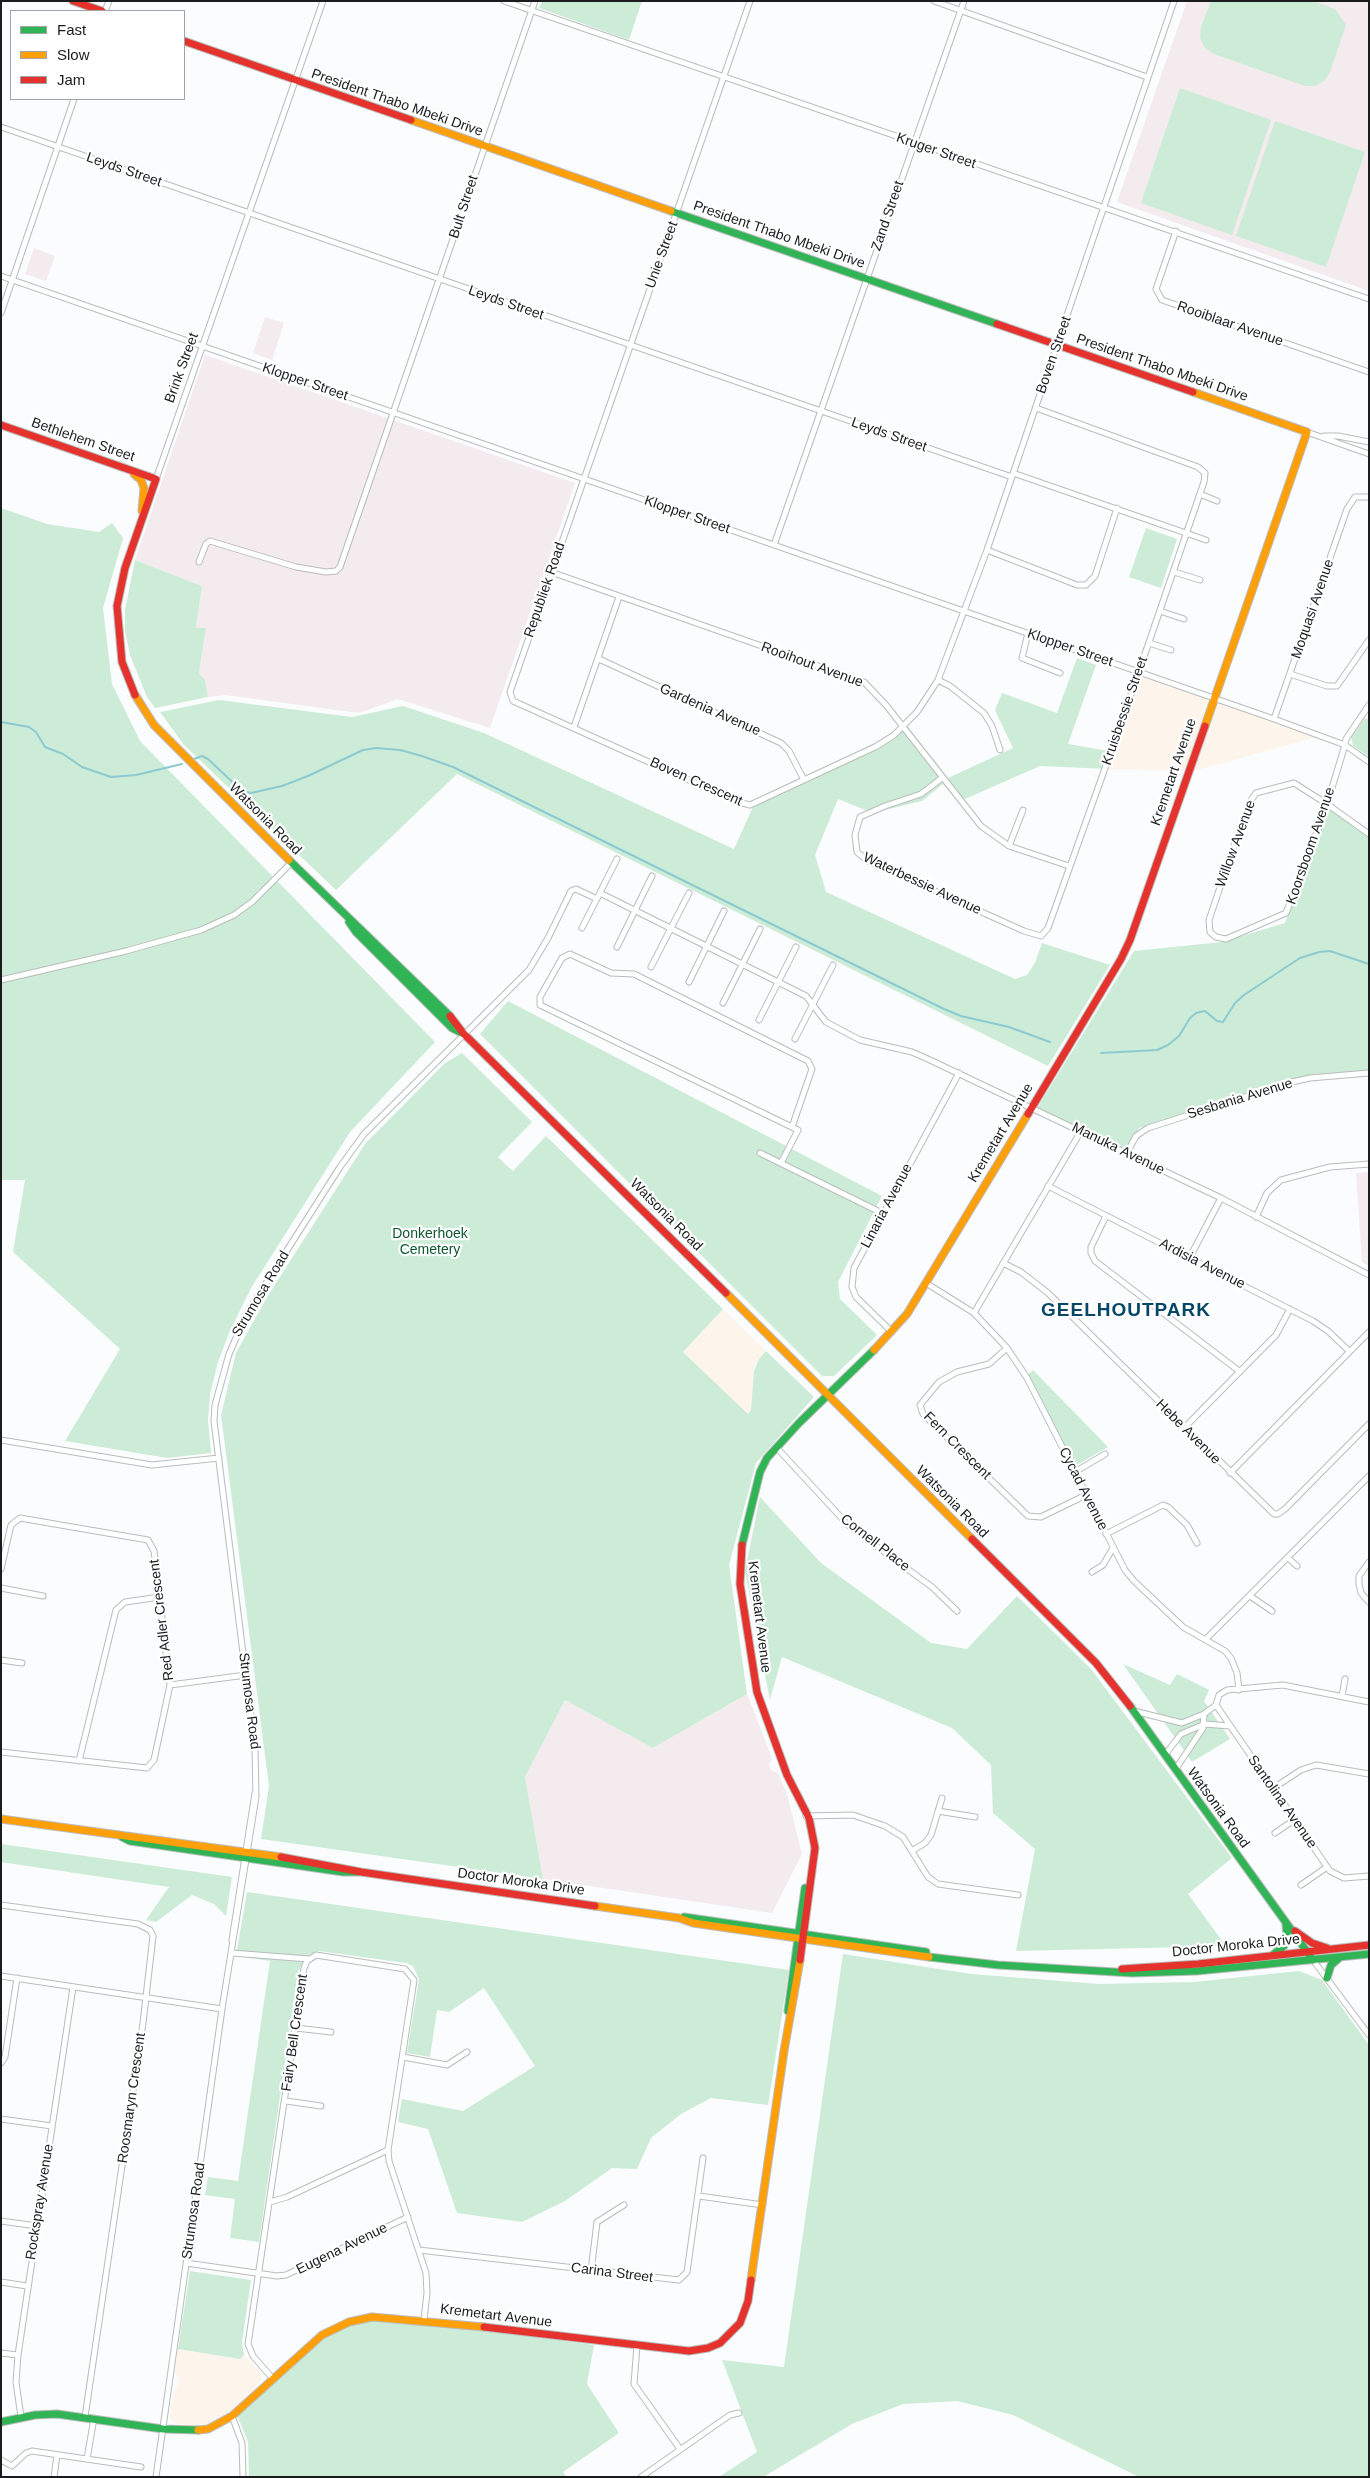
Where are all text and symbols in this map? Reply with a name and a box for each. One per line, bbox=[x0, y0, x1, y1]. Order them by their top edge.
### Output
legend bbox=[10, 10, 185, 100]
text: Fast bbox=[57, 21, 86, 38]
text: Slow bbox=[57, 46, 90, 63]
street label: President Thabo Mbeki Drive bbox=[309, 66, 485, 140]
text: Jam bbox=[57, 71, 85, 88]
street label: Kruger Street bbox=[894, 130, 978, 172]
street label: Leyds Street bbox=[84, 149, 164, 191]
street label: Bult Street bbox=[446, 173, 482, 241]
street label: Zand Street bbox=[868, 179, 908, 253]
street label: President Thabo Mbeki Drive bbox=[691, 198, 867, 272]
street label: Unie Street bbox=[642, 219, 682, 291]
street label: Leyds Street bbox=[466, 282, 546, 324]
street label: Rooiblaar Avenue bbox=[1175, 298, 1285, 350]
street label: Boven Street bbox=[1033, 314, 1075, 396]
street label: Brink Street bbox=[162, 331, 202, 405]
street label: President Thabo Mbeki Drive bbox=[1074, 331, 1250, 405]
street label: Klopper Street bbox=[260, 359, 350, 405]
street label: Bethlehem Street bbox=[29, 414, 137, 466]
street label: Leyds Street bbox=[849, 414, 929, 456]
street label: Klopper Street bbox=[642, 492, 732, 538]
street label: Republiek Road bbox=[521, 540, 569, 640]
street label: Moquasi Avenue bbox=[1288, 557, 1338, 661]
street label: Klopper Street bbox=[1025, 625, 1115, 671]
street label: Rooihout Avenue bbox=[759, 639, 865, 691]
street label: Kruisbessie Street bbox=[1099, 655, 1151, 767]
street label: Gardenia Avenue bbox=[657, 680, 763, 740]
street label: Kremetart Avenue bbox=[1148, 716, 1200, 828]
street label: Boven Crescent bbox=[647, 754, 745, 810]
street label: Watsonia Road bbox=[225, 779, 305, 859]
street label: Koorsboom Avenue bbox=[1283, 785, 1339, 907]
street label: Willow Avenue bbox=[1212, 798, 1260, 890]
street label: Waterbessie Avenue bbox=[860, 849, 984, 919]
street label: Sesbania Avenue bbox=[1185, 1075, 1295, 1123]
street label: Kremetart Avenue bbox=[965, 1080, 1037, 1186]
street label: Manuka Avenue bbox=[1069, 1119, 1167, 1179]
street label: Linaria Avenue bbox=[858, 1161, 916, 1251]
street label: Watsonia Road bbox=[626, 1175, 706, 1255]
park label: Donkerhoek Cemetery bbox=[392, 1226, 468, 1258]
street label: Ardisia Avenue bbox=[1156, 1235, 1248, 1293]
street label: Strumosa Road bbox=[229, 1248, 293, 1340]
district label: GEELHOUTPARK bbox=[1040, 1300, 1212, 1322]
street label: Hebe Avenue bbox=[1152, 1396, 1224, 1468]
street label: Fern Crescent bbox=[920, 1409, 994, 1483]
street label: Cycad Avenue bbox=[1055, 1445, 1111, 1533]
street label: Watsonia Road bbox=[912, 1462, 992, 1542]
street label: Cornell Place bbox=[837, 1511, 913, 1575]
street label: Red Adler Crescent bbox=[146, 1558, 178, 1682]
street label: Kremetart Avenue bbox=[744, 1560, 774, 1674]
street label: Strumosa Road bbox=[235, 1652, 263, 1750]
street label: Santolina Avenue bbox=[1244, 1752, 1320, 1852]
street label: Watsonia Road bbox=[1183, 1765, 1253, 1851]
street label: Doctor Moroka Drive bbox=[456, 1865, 586, 1899]
street label: Doctor Moroka Drive bbox=[1171, 1931, 1301, 1961]
street label: Fairy Bell Crescent bbox=[278, 1973, 312, 2093]
street label: Roosmaryn Crescent bbox=[115, 2032, 149, 2164]
street label: Rockspray Avenue bbox=[23, 2143, 57, 2261]
street label: Strumosa Road bbox=[179, 2162, 209, 2260]
street label: Eugena Avenue bbox=[294, 2220, 390, 2278]
street label: Carina Street bbox=[570, 2260, 654, 2286]
street label: Kremetart Avenue bbox=[439, 2301, 553, 2331]

